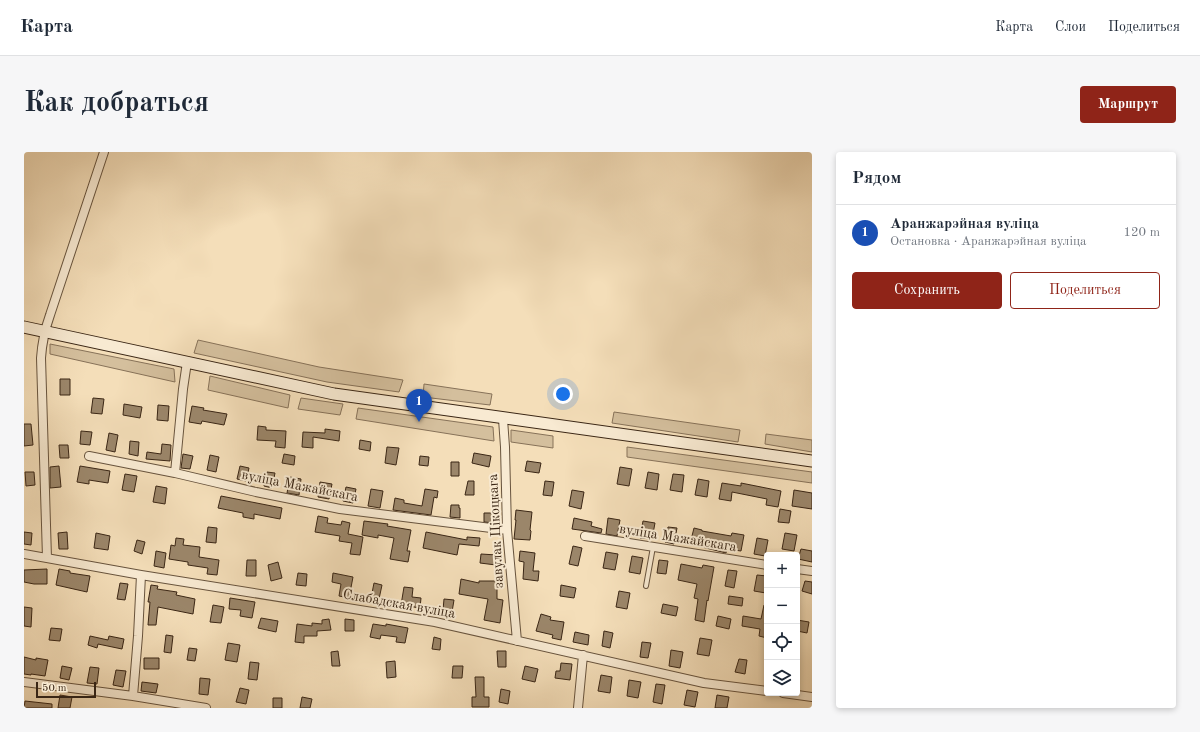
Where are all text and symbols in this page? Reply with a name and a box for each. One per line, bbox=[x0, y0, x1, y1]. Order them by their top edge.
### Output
text: Карта bbox=[20, 18, 73, 37]
text: Карта bbox=[995, 20, 1033, 34]
text: Слои bbox=[1055, 20, 1086, 34]
text: Поделиться bbox=[1108, 20, 1180, 34]
button: Маршрут bbox=[1080, 86, 1176, 123]
text: Как добраться bbox=[24, 90, 209, 118]
text: Рядом bbox=[852, 170, 901, 187]
text: Аранжарэйная вуліца bbox=[890, 217, 1039, 232]
text: 1 bbox=[861, 226, 869, 239]
text: 120 m bbox=[1123, 226, 1160, 239]
text: Остановка · Аранжарэйная вуліца bbox=[890, 235, 1086, 248]
button: Сохранить bbox=[852, 272, 1002, 309]
button: Поделиться bbox=[1010, 272, 1160, 309]
your location bbox=[553, 384, 573, 404]
pin: 1 bbox=[406, 389, 432, 422]
street label: вуліца Мажайскага bbox=[241, 468, 360, 504]
street label: завулак Цікоцкага bbox=[486, 473, 506, 588]
street label: вуліца Мажайскага bbox=[618, 522, 738, 554]
map controls bbox=[764, 552, 800, 696]
button: + bbox=[764, 552, 800, 588]
street label: Слабадская вуліца bbox=[342, 587, 456, 621]
button: − bbox=[764, 588, 800, 624]
button: locate bbox=[764, 624, 800, 660]
button: layers bbox=[764, 660, 800, 696]
scale bar bbox=[36, 680, 96, 699]
text: 50 m bbox=[42, 683, 67, 694]

